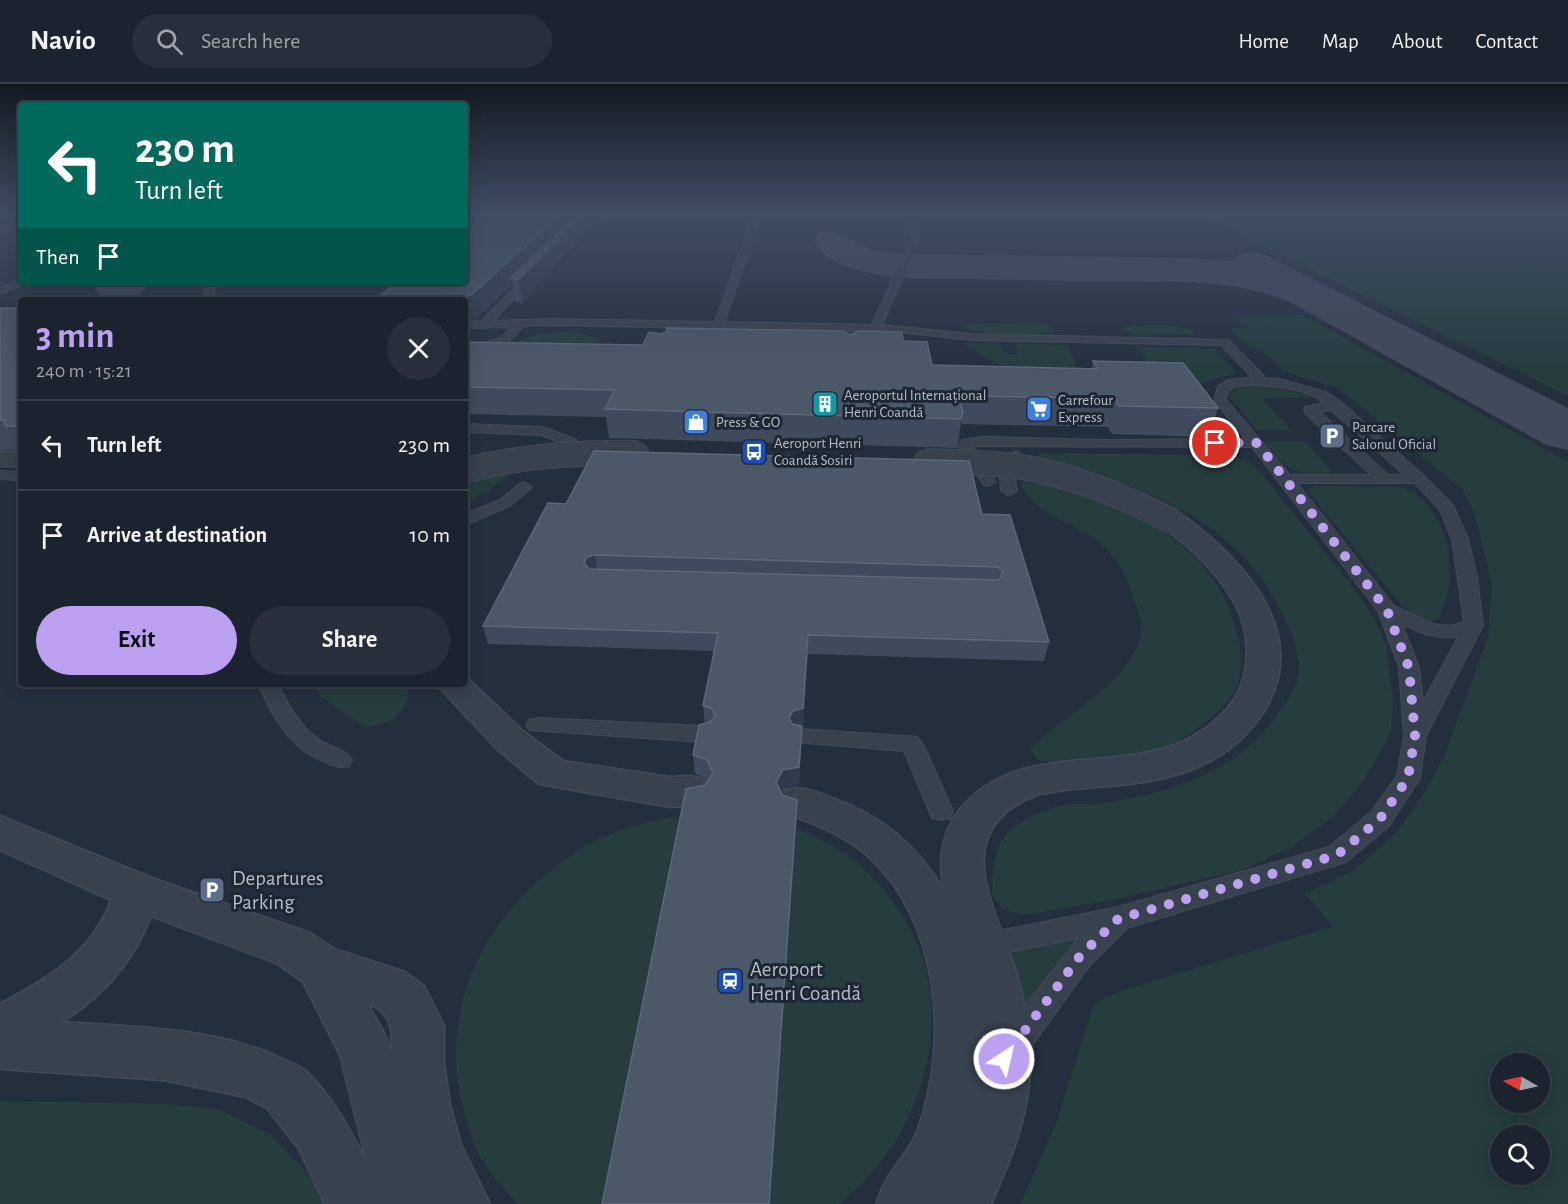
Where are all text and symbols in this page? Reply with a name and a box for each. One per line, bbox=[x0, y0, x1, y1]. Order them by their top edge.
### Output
search box bbox=[132, 14, 552, 68]
icon: search bbox=[153, 25, 186, 58]
text: Navio bbox=[30, 27, 96, 55]
text: Search here bbox=[201, 30, 300, 52]
text: Home bbox=[1238, 31, 1289, 52]
text: Map bbox=[1322, 31, 1359, 52]
text: About bbox=[1392, 31, 1442, 52]
text: Contact bbox=[1475, 31, 1538, 52]
icon: left bbox=[36, 126, 114, 204]
text: 230 m bbox=[135, 128, 235, 170]
text: Turn left bbox=[135, 177, 223, 204]
icon: arrive bbox=[92, 240, 125, 273]
text: Then bbox=[36, 246, 80, 268]
button: close bbox=[387, 317, 450, 380]
text: 3 min bbox=[36, 318, 114, 354]
text: 240 m · 15:21 bbox=[36, 361, 132, 381]
place label: Aeroportul Internațional Henri Coandă bbox=[844, 388, 986, 420]
building icon: Aeroportul Internațional Henri Coandă bbox=[810, 389, 840, 419]
place label: Carrefour Express bbox=[1058, 393, 1113, 425]
supermarket icon: Carrefour Express bbox=[1024, 394, 1054, 424]
shop icon: Press & GO bbox=[681, 407, 711, 437]
place label: Press & GO bbox=[716, 415, 780, 430]
pin bbox=[1189, 417, 1240, 468]
place label: Parcare Salonul Oficial bbox=[1352, 420, 1436, 452]
parking icon: Parcare Salonul Oficial bbox=[1317, 421, 1347, 451]
icon: arrive bbox=[1198, 426, 1231, 459]
icon: left bbox=[36, 429, 69, 462]
text: Turn left bbox=[87, 434, 161, 456]
text: 230 m bbox=[398, 434, 450, 456]
place label: Aeroport Henri Coandă Sosiri bbox=[774, 436, 861, 468]
bus stop icon: Aeroport Henri Coandă Sosiri bbox=[739, 437, 769, 467]
icon: arrive bbox=[36, 519, 69, 552]
text: Arrive at destination bbox=[87, 524, 267, 546]
text: 10 m bbox=[410, 524, 450, 546]
button: Exit bbox=[36, 606, 237, 675]
button: Share bbox=[249, 606, 450, 675]
place label: Departures Parking bbox=[232, 868, 324, 913]
parking icon: Departures Parking bbox=[197, 875, 227, 905]
place label: Aeroport Henri Coandă bbox=[750, 959, 862, 1004]
station icon: Aeroport Henri Coandă bbox=[715, 966, 745, 996]
position arrow bbox=[972, 1027, 1036, 1091]
north arrow bbox=[1490, 1053, 1550, 1113]
map controls bbox=[1490, 1053, 1550, 1185]
button: search bbox=[1490, 1125, 1550, 1185]

